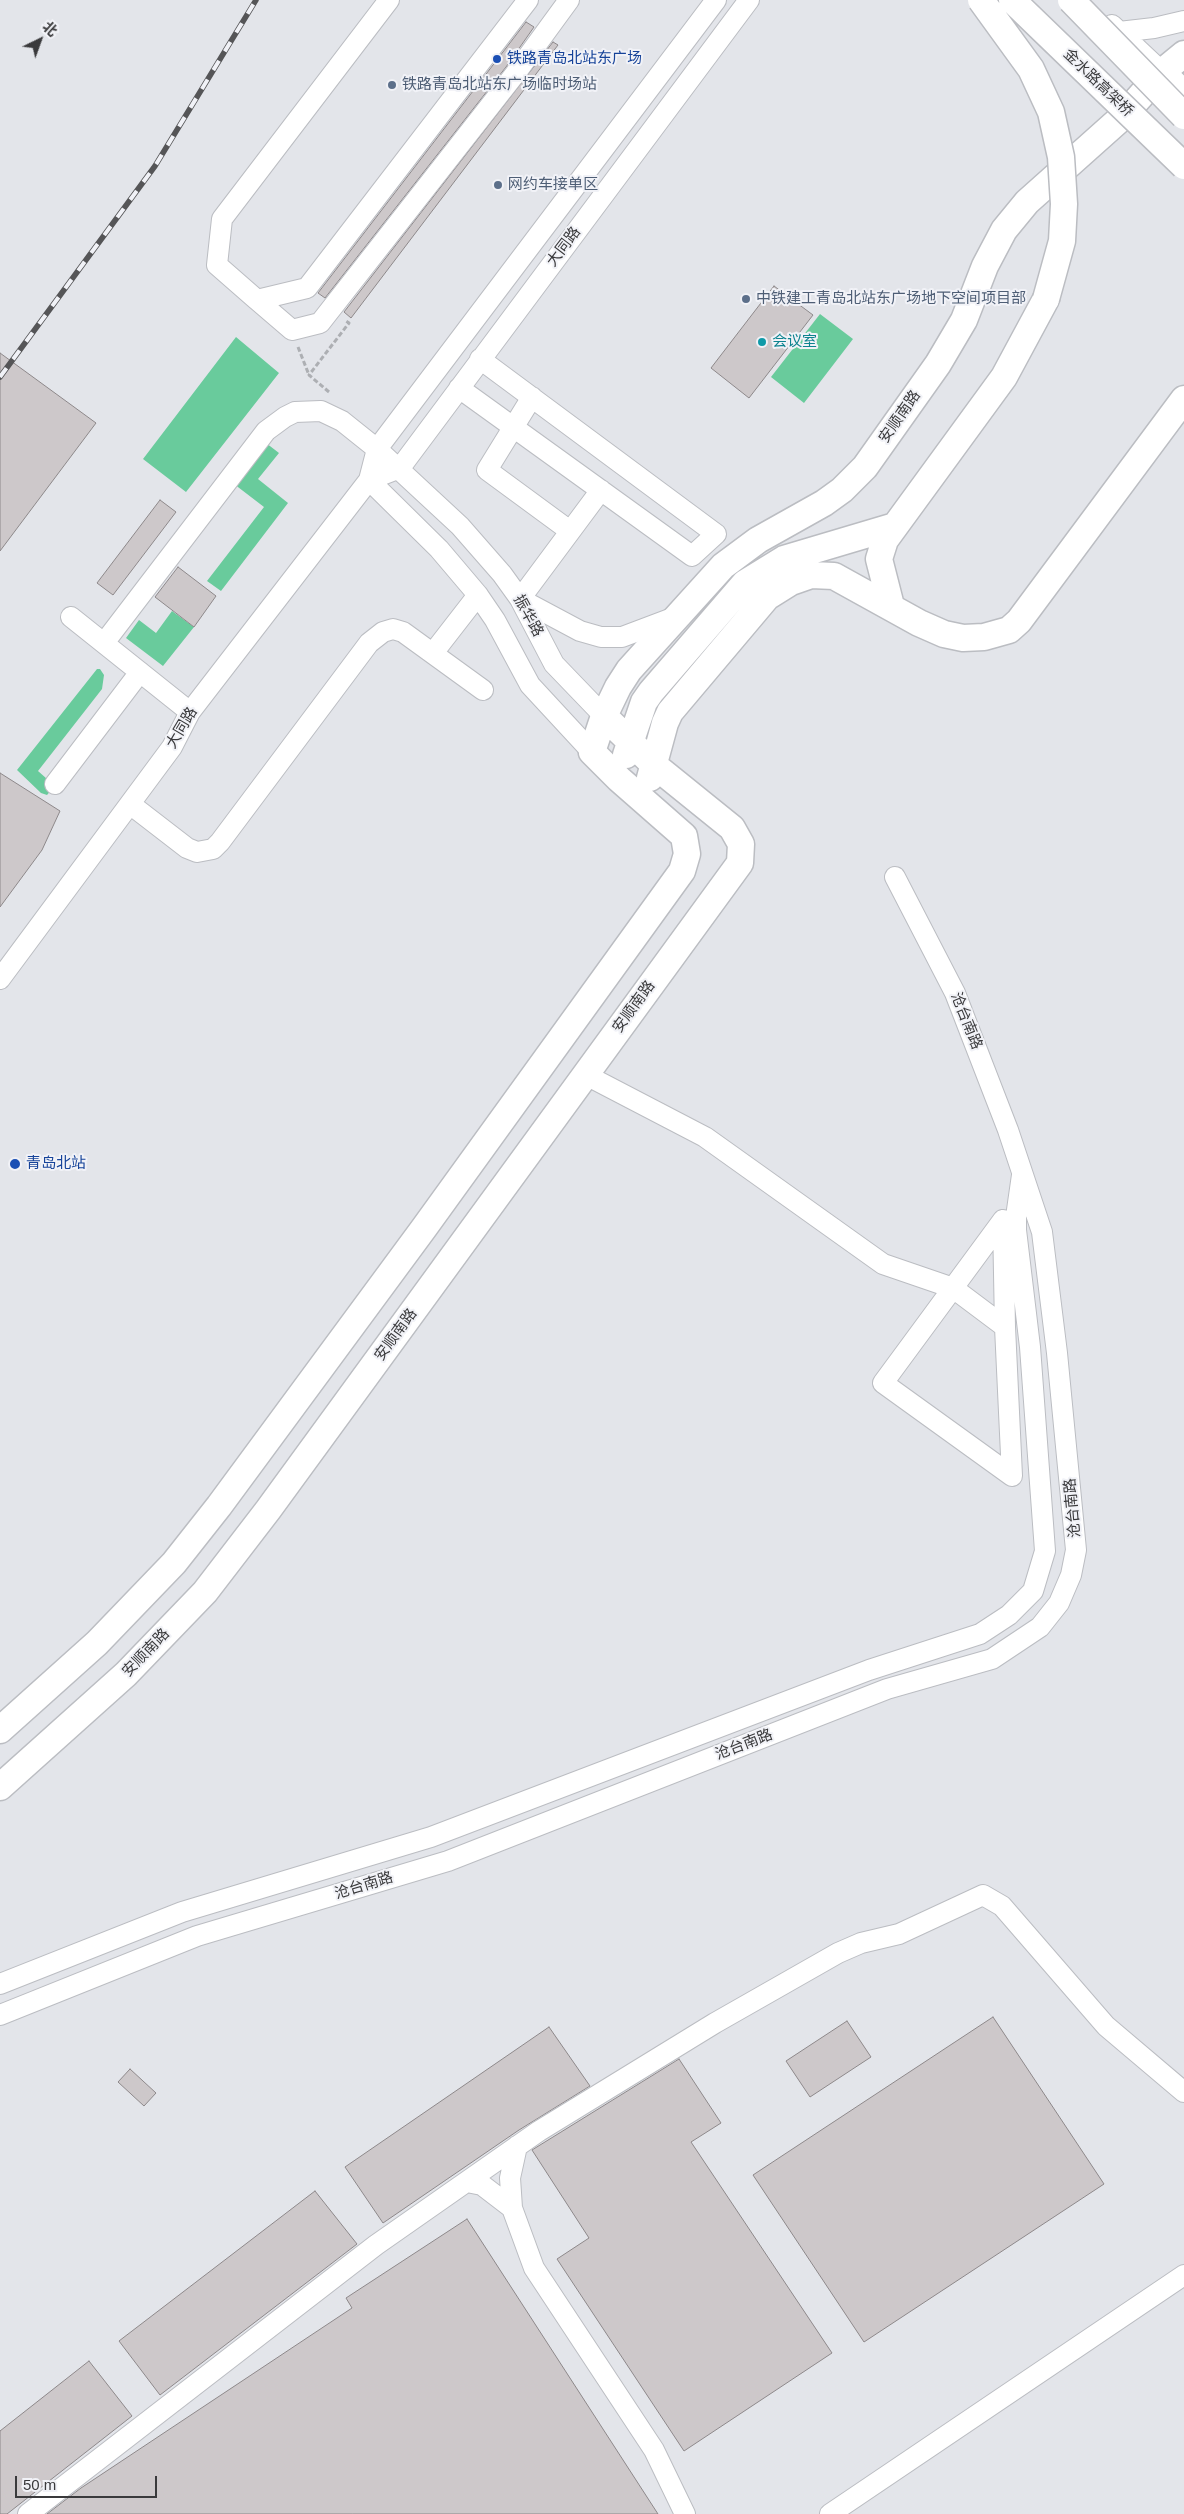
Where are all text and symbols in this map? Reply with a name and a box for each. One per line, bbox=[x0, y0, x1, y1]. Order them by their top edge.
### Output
north arrow bbox=[15, 15, 65, 65]
text: 北 bbox=[39, 18, 61, 39]
street label: 金水路高架桥 bbox=[1059, 45, 1137, 121]
place label: 铁路青岛北站东广场 bbox=[507, 50, 642, 68]
marker: 铁路青岛北站东广场 bbox=[491, 53, 503, 65]
place label: 铁路青岛北站东广场临时场站 bbox=[402, 76, 597, 94]
marker: 铁路青岛北站东广场临时场站 bbox=[386, 79, 398, 91]
place label: 网约车接单区 bbox=[508, 176, 598, 194]
marker: 网约车接单区 bbox=[492, 179, 504, 191]
street label: 大同路 bbox=[543, 224, 585, 270]
place label: 中铁建工青岛北站东广场地下空间项目部 bbox=[756, 290, 1026, 308]
marker: 中铁建工青岛北站东广场地下空间项目部 bbox=[740, 293, 752, 305]
place label: 会议室 bbox=[772, 333, 817, 351]
marker: 会议室 bbox=[756, 336, 768, 348]
street label: 安顺南路 bbox=[875, 387, 925, 447]
street label: 振华路 bbox=[509, 592, 547, 640]
street label: 大同路 bbox=[163, 704, 201, 752]
street label: 安顺南路 bbox=[609, 977, 659, 1037]
street label: 沧台南路 bbox=[946, 990, 986, 1052]
place label: 青岛北站 bbox=[26, 1155, 86, 1173]
marker: 青岛北站 bbox=[8, 1157, 22, 1171]
street label: 安顺南路 bbox=[371, 1305, 421, 1365]
street label: 沧台南路 bbox=[1061, 1477, 1085, 1539]
street label: 安顺南路 bbox=[119, 1625, 173, 1681]
street label: 沧台南路 bbox=[713, 1726, 775, 1764]
street label: 沧台南路 bbox=[333, 1869, 395, 1903]
scale bar bbox=[18, 2466, 160, 2498]
text: 50 m bbox=[23, 2476, 56, 2493]

